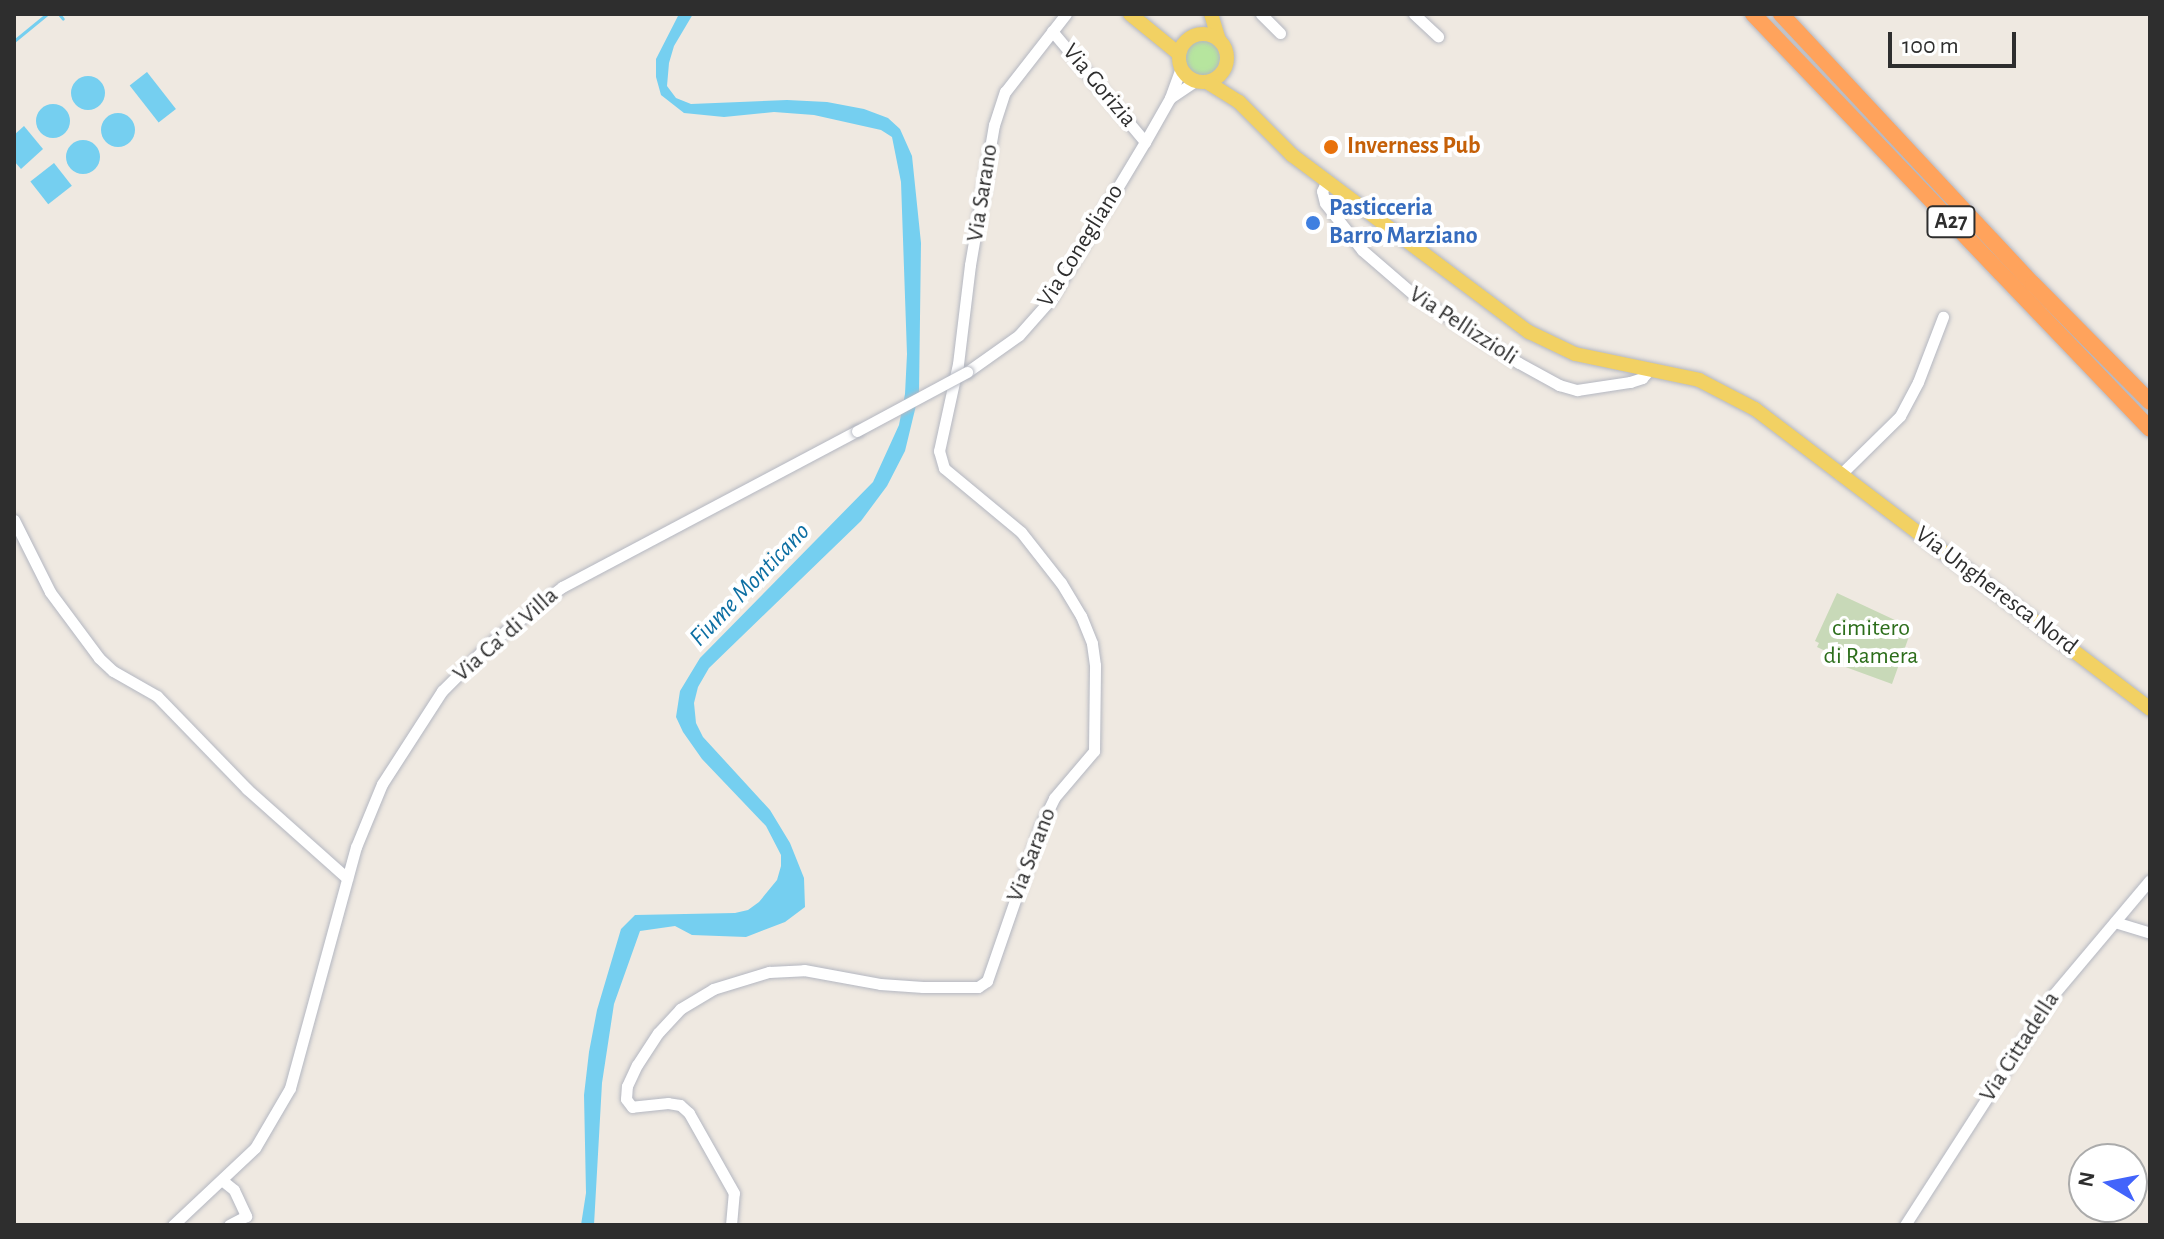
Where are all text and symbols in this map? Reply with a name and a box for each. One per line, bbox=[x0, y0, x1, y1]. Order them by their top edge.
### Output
scale bar bbox=[1892, 16, 2020, 66]
text: 100 m bbox=[1902, 34, 1959, 58]
street label: Via Gorizia bbox=[1056, 38, 1142, 134]
place label: Inverness Pub bbox=[1347, 133, 1481, 161]
marker: Inverness Pub bbox=[1322, 138, 1340, 156]
street label: Via Sarano bbox=[961, 142, 1005, 244]
street label: Via Conegliano bbox=[1032, 179, 1130, 313]
place label: Pasticceria Barro Marziano bbox=[1329, 195, 1478, 251]
road number: A27 bbox=[1925, 204, 1977, 240]
marker: Pasticceria Barro Marziano bbox=[1304, 214, 1322, 232]
street label: Via Pellizzioli bbox=[1403, 280, 1523, 372]
water label: Fiume Monticano bbox=[683, 517, 817, 653]
street label: Via Ungheresca Nord bbox=[1909, 521, 2083, 661]
street label: Via Ca' di Villa bbox=[448, 582, 564, 688]
park label: cimitero di Ramera bbox=[1824, 615, 1918, 671]
street label: Via Sarano bbox=[1001, 804, 1063, 906]
street label: Via Cittadella bbox=[1974, 987, 2066, 1107]
north arrow bbox=[2068, 1143, 2148, 1223]
text: N bbox=[2074, 1170, 2098, 1189]

